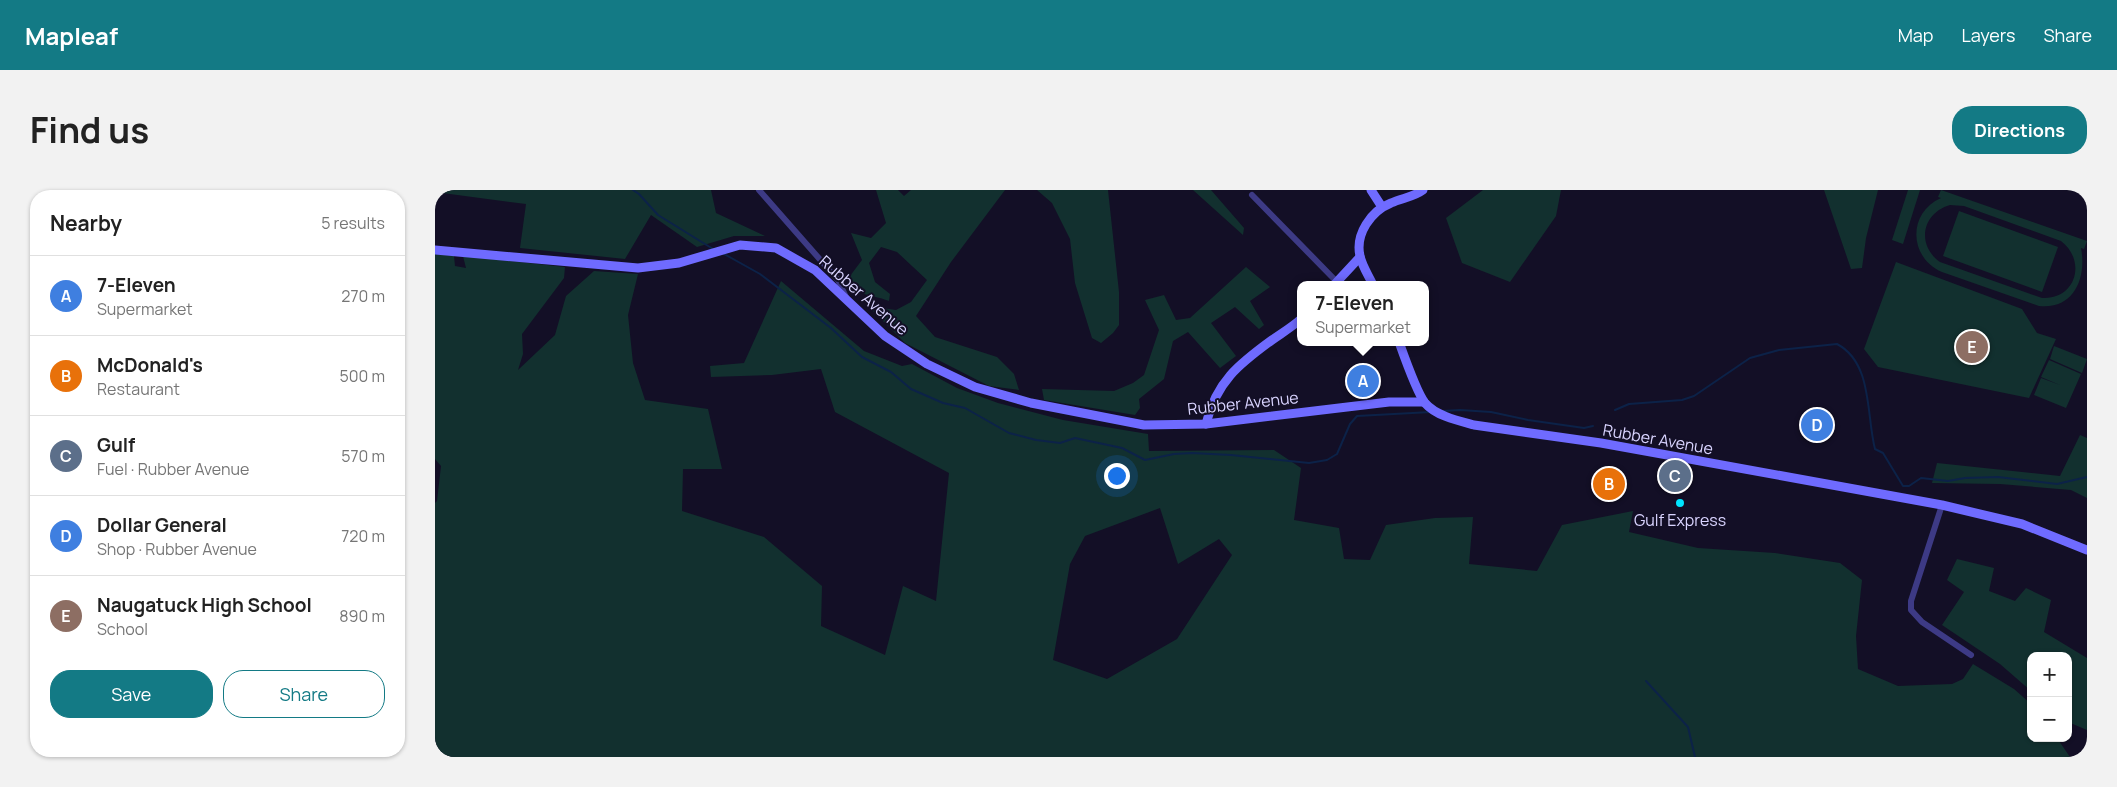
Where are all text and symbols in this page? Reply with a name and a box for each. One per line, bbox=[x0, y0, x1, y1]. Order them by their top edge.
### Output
text: Mapleaf bbox=[25, 19, 118, 52]
text: Map bbox=[1898, 23, 1933, 47]
text: Layers bbox=[1961, 23, 2015, 47]
text: Share bbox=[2043, 23, 2092, 47]
text: Find us bbox=[30, 106, 149, 154]
button: Directions bbox=[1952, 106, 2087, 154]
text: Nearby bbox=[50, 209, 122, 237]
text: 5 results bbox=[321, 212, 385, 234]
street label: Rubber Avenue bbox=[815, 250, 913, 340]
text: 7-Eleven bbox=[97, 272, 176, 298]
popup bbox=[1297, 281, 1429, 346]
text: A bbox=[61, 285, 71, 307]
text: 270 m bbox=[341, 285, 385, 307]
text: 7-Eleven bbox=[1315, 290, 1394, 316]
text: Supermarket bbox=[97, 298, 193, 320]
text: Supermarket bbox=[1315, 316, 1411, 338]
pin: E bbox=[1956, 328, 1988, 366]
text: McDonald's bbox=[97, 352, 203, 378]
pin: A bbox=[1347, 362, 1379, 400]
text: B bbox=[61, 365, 71, 387]
text: 500 m bbox=[339, 365, 385, 387]
text: Restaurant bbox=[97, 378, 180, 400]
street label: Rubber Avenue bbox=[1186, 386, 1300, 420]
pin: D bbox=[1801, 406, 1833, 444]
street label: Rubber Avenue bbox=[1601, 418, 1715, 460]
text: Gulf bbox=[97, 432, 135, 458]
text: C bbox=[60, 445, 72, 467]
text: 570 m bbox=[341, 445, 385, 467]
pin: C bbox=[1659, 457, 1691, 495]
text: Fuel · Rubber Avenue bbox=[97, 458, 249, 480]
your location bbox=[1104, 463, 1130, 489]
pin: B bbox=[1593, 465, 1625, 503]
marker: Gulf Express bbox=[1674, 497, 1686, 509]
place label: Gulf Express bbox=[1634, 509, 1726, 531]
text: Dollar General bbox=[97, 512, 227, 538]
text: D bbox=[60, 525, 72, 547]
text: 720 m bbox=[341, 525, 385, 547]
text: Shop · Rubber Avenue bbox=[97, 538, 257, 560]
text: Naugatuck High School bbox=[97, 592, 312, 618]
text: E bbox=[61, 605, 71, 627]
text: 890 m bbox=[339, 605, 385, 627]
text: School bbox=[97, 618, 148, 640]
map controls bbox=[2027, 652, 2072, 742]
button: + bbox=[2027, 652, 2072, 697]
button: Save bbox=[50, 670, 213, 718]
button: Share bbox=[223, 670, 385, 718]
button: − bbox=[2027, 697, 2072, 742]

